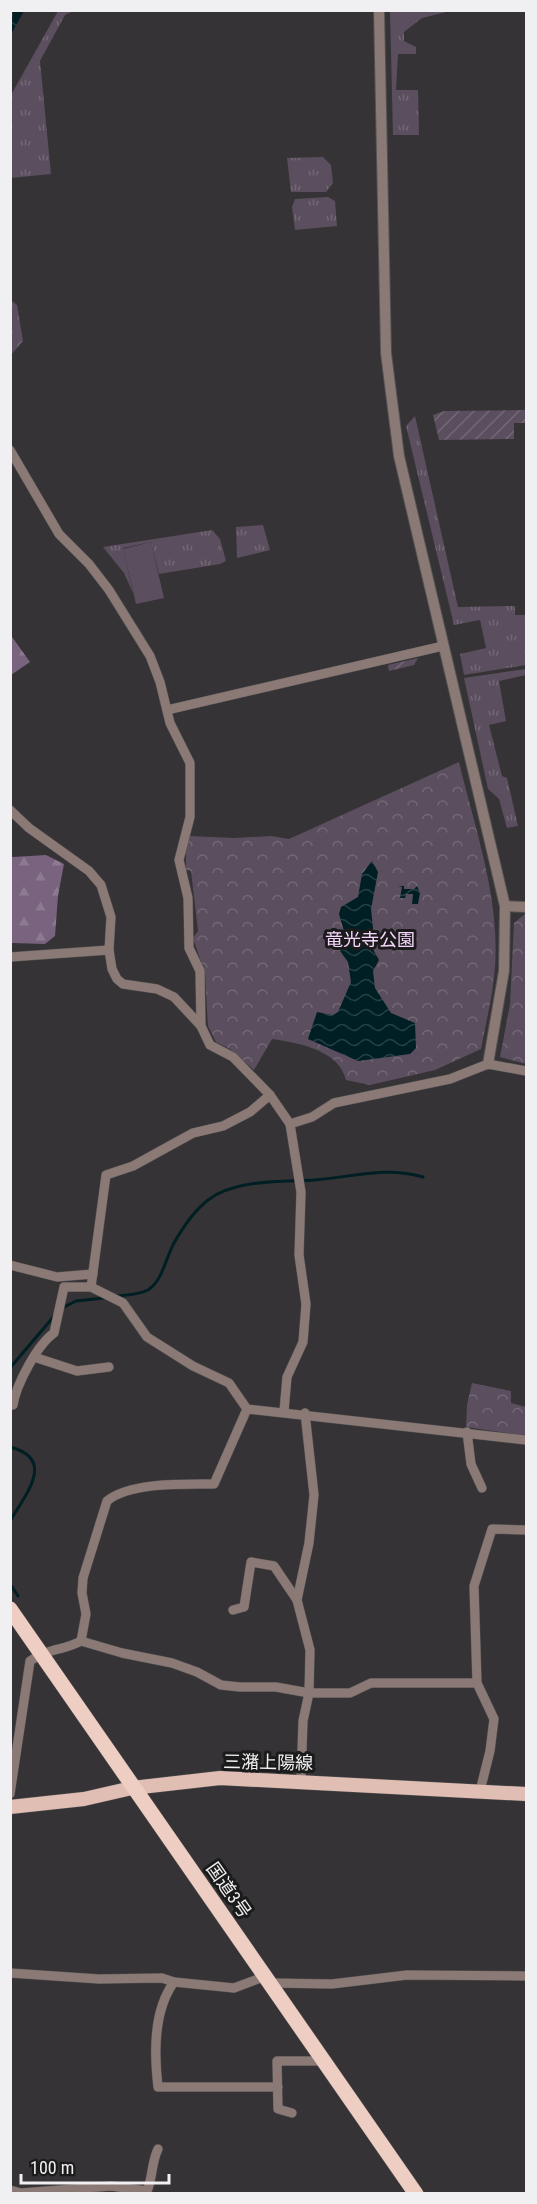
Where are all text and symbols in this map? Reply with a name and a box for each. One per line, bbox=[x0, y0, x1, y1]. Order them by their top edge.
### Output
park label: 竜光寺公園 bbox=[325, 929, 415, 950]
street label: 三潴上陽線 bbox=[223, 1751, 313, 1773]
street label: 国道3号 bbox=[202, 1858, 256, 1922]
scale bar bbox=[21, 2147, 170, 2185]
text: 100 m bbox=[30, 2157, 74, 2178]

